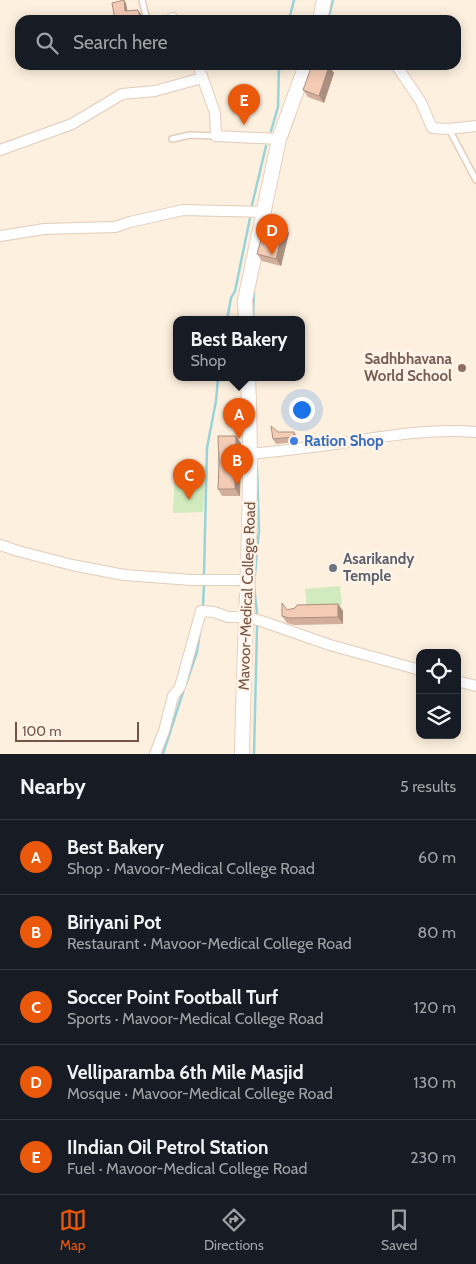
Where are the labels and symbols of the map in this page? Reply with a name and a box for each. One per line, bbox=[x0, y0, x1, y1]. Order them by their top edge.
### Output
pin: E bbox=[228, 84, 260, 125]
pin: D bbox=[256, 214, 288, 255]
place label: Sadhbhavana World School bbox=[364, 350, 453, 385]
marker: Sadhbhavana World School bbox=[456, 362, 468, 374]
your location bbox=[289, 397, 315, 423]
pin: A bbox=[223, 398, 255, 439]
place label: Ration Shop bbox=[304, 432, 384, 450]
marker: Ration Shop bbox=[288, 435, 300, 447]
pin: B bbox=[221, 444, 253, 485]
pin: C bbox=[173, 459, 205, 500]
street label: Mavoor-Medical College Road bbox=[235, 501, 259, 691]
place label: Asarikandy Temple bbox=[343, 550, 415, 585]
marker: Asarikandy Temple bbox=[327, 562, 339, 574]
scale bar bbox=[15, 719, 139, 742]

